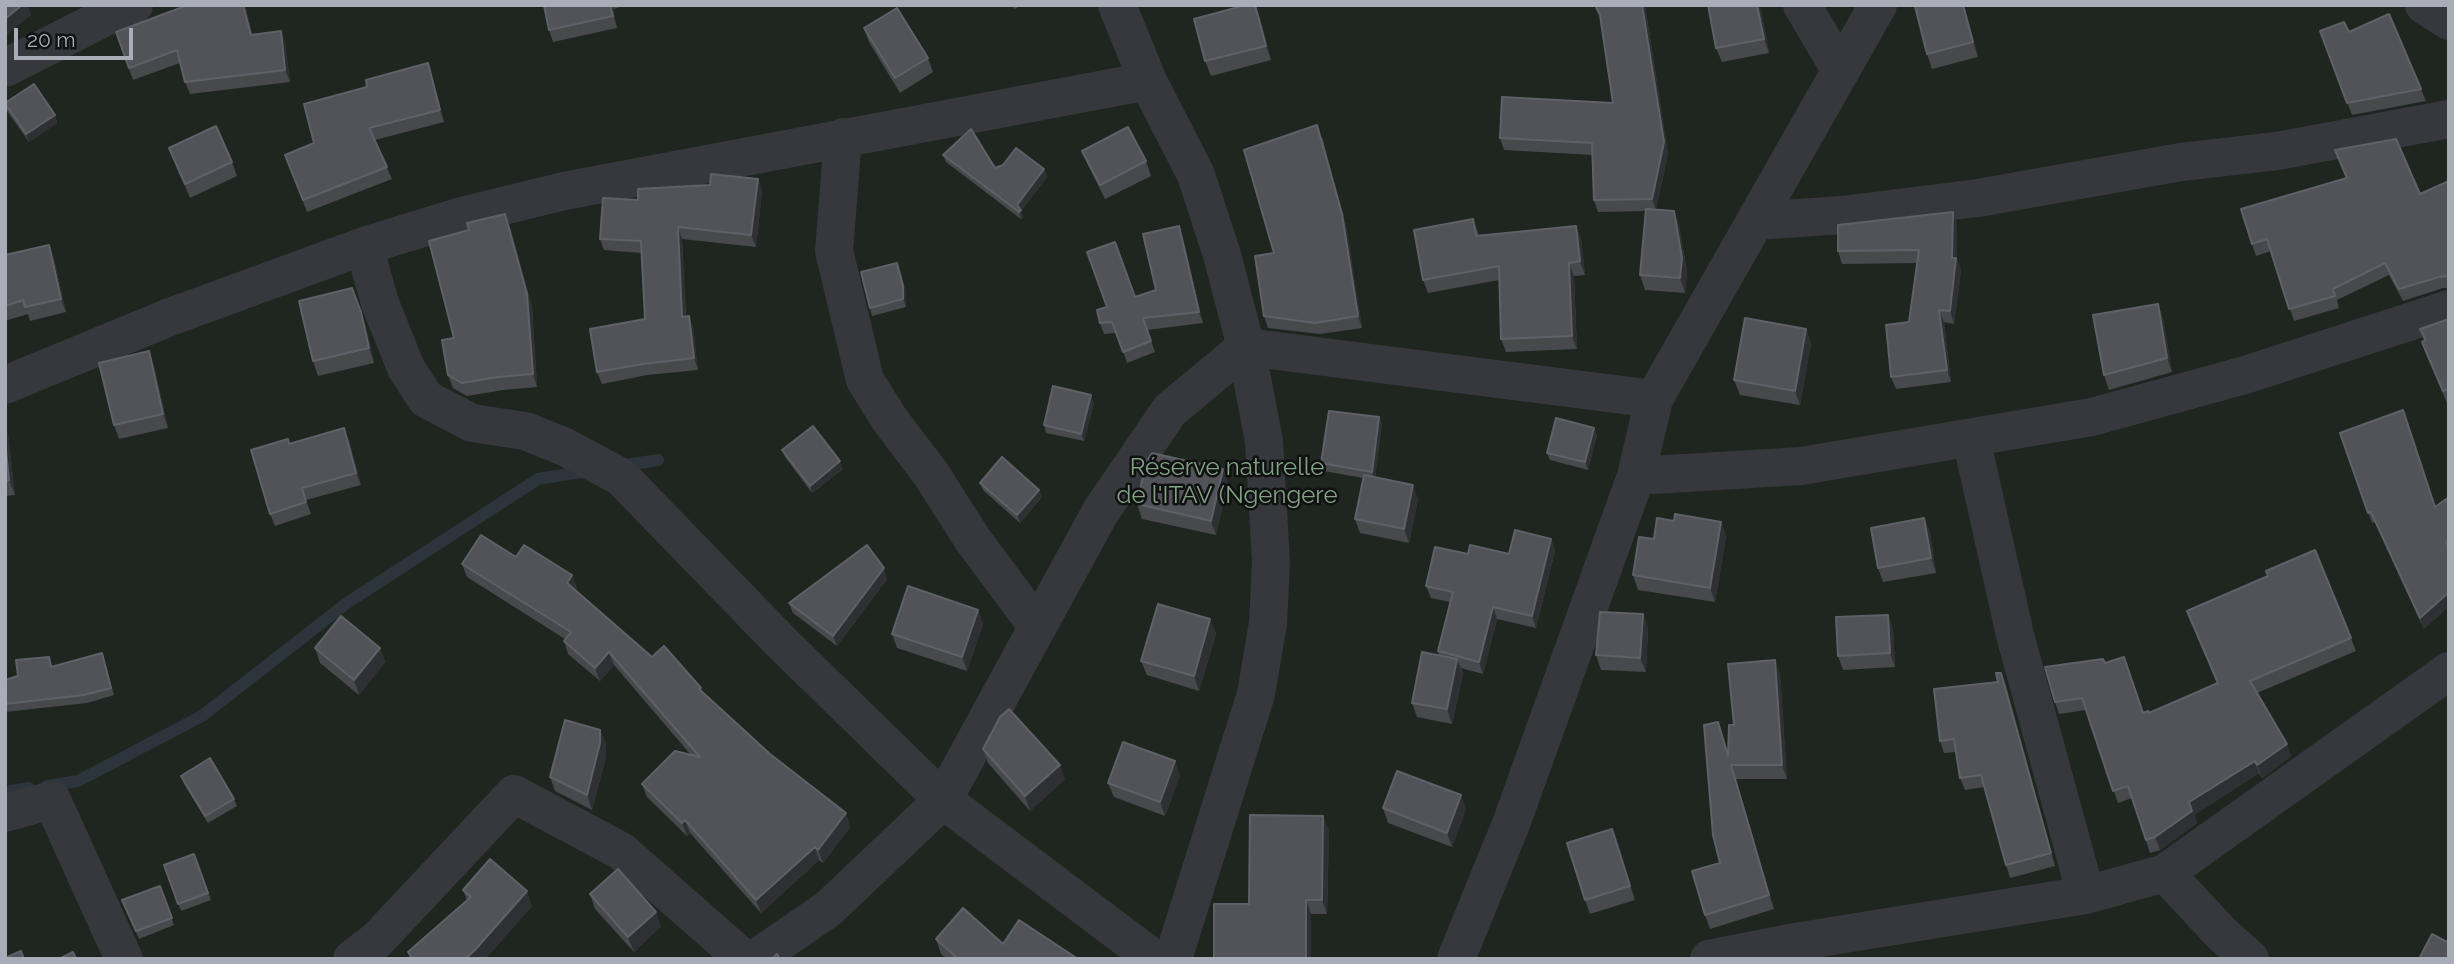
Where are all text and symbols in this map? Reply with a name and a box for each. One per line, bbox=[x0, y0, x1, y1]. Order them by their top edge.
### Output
scale bar bbox=[18, 14, 136, 58]
text: 20 m bbox=[27, 27, 75, 52]
park label: Réserve naturelle de l'ITAV (Ngengere bbox=[1117, 454, 1337, 510]

